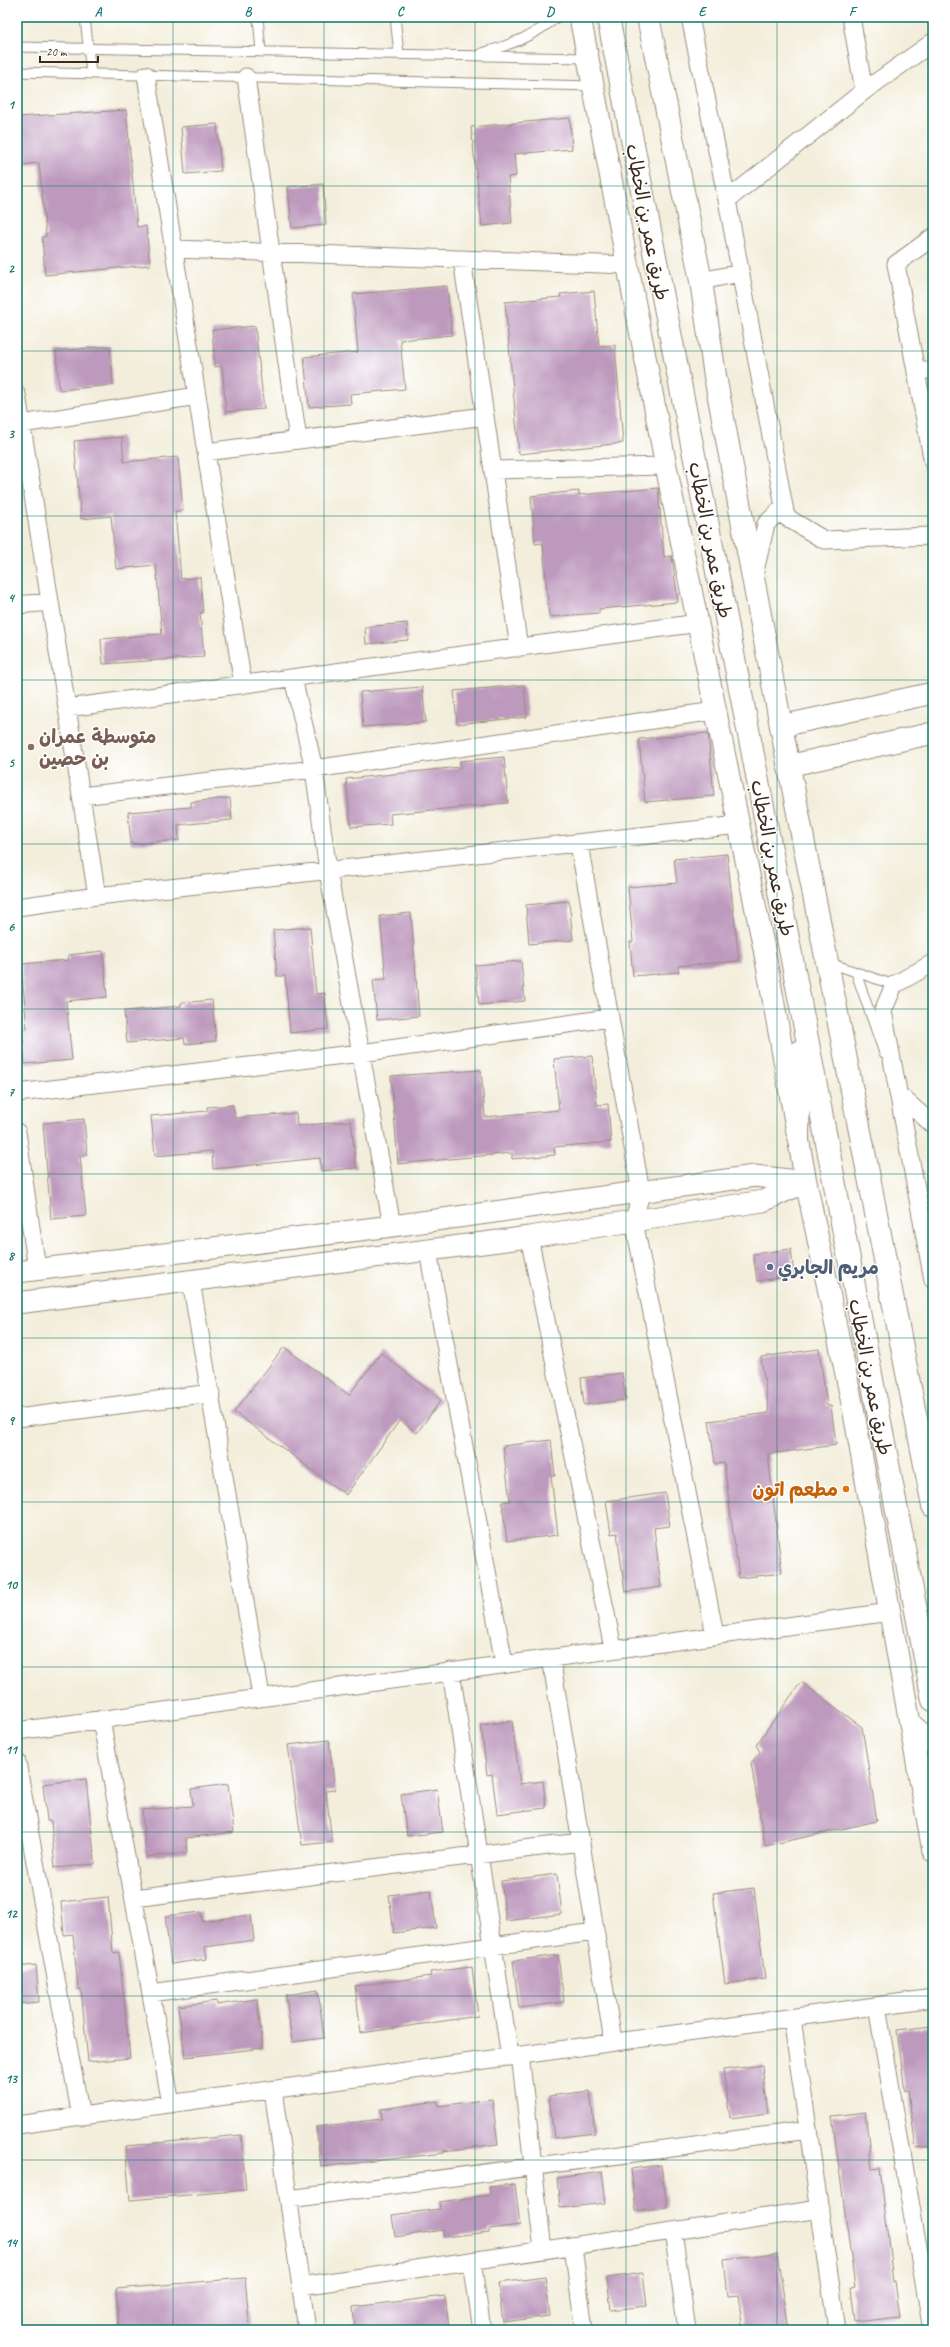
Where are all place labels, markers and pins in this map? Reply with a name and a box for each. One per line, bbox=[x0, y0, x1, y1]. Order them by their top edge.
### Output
place label: متوسطة عمران بن حصين bbox=[39, 725, 156, 771]
marker: متوسطة عمران بن حصين bbox=[26, 742, 36, 752]
place label: مريم الجابري bbox=[778, 1256, 879, 1282]
marker: مريم الجابري bbox=[765, 1262, 775, 1272]
place label: مطعم اتون bbox=[752, 1478, 838, 1504]
marker: مطعم اتون bbox=[841, 1484, 851, 1494]

